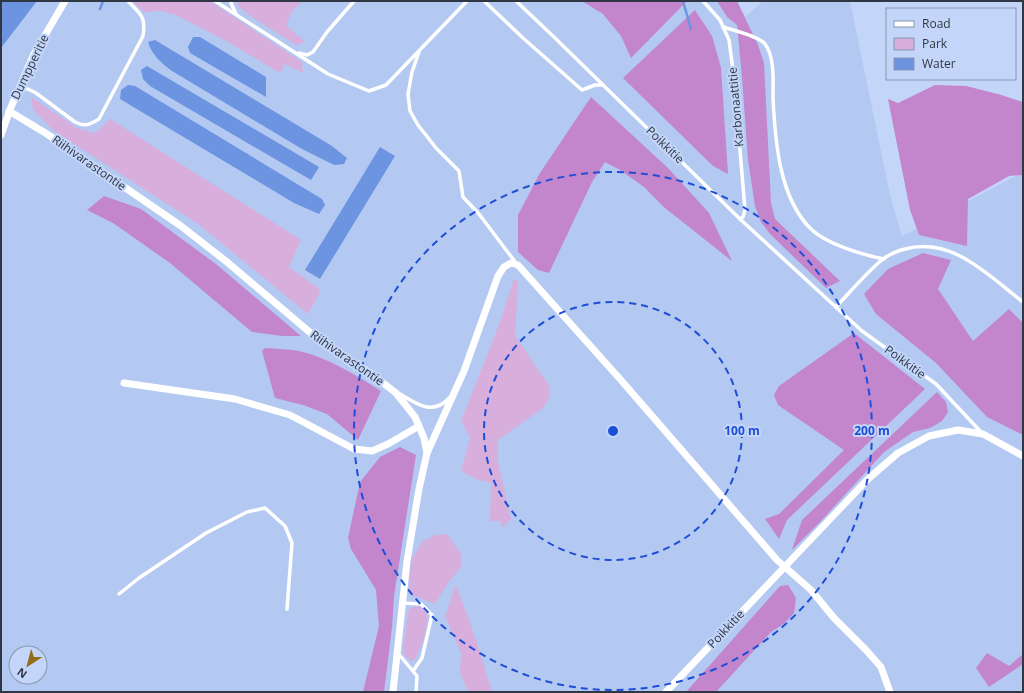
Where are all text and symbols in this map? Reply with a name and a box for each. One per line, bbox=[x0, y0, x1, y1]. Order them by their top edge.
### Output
legend bbox=[886, 8, 1016, 80]
text: Road bbox=[922, 15, 951, 32]
street label: Dumpperitie bbox=[6, 31, 53, 102]
text: Park bbox=[922, 35, 948, 52]
text: Water bbox=[922, 55, 956, 72]
street label: Karbonaattitie bbox=[724, 66, 747, 148]
street label: Poikkitie bbox=[642, 122, 688, 167]
street label: Riihivarastontie bbox=[49, 131, 130, 195]
street label: Riihivarastontie bbox=[307, 326, 388, 390]
street label: Poikkitie bbox=[881, 341, 930, 382]
text: 100 m bbox=[724, 422, 760, 439]
text: 200 m bbox=[854, 422, 890, 439]
centre of rings bbox=[606, 424, 620, 438]
street label: Poikkitie bbox=[703, 605, 748, 652]
north arrow bbox=[8, 645, 48, 685]
text: N bbox=[14, 665, 30, 682]

